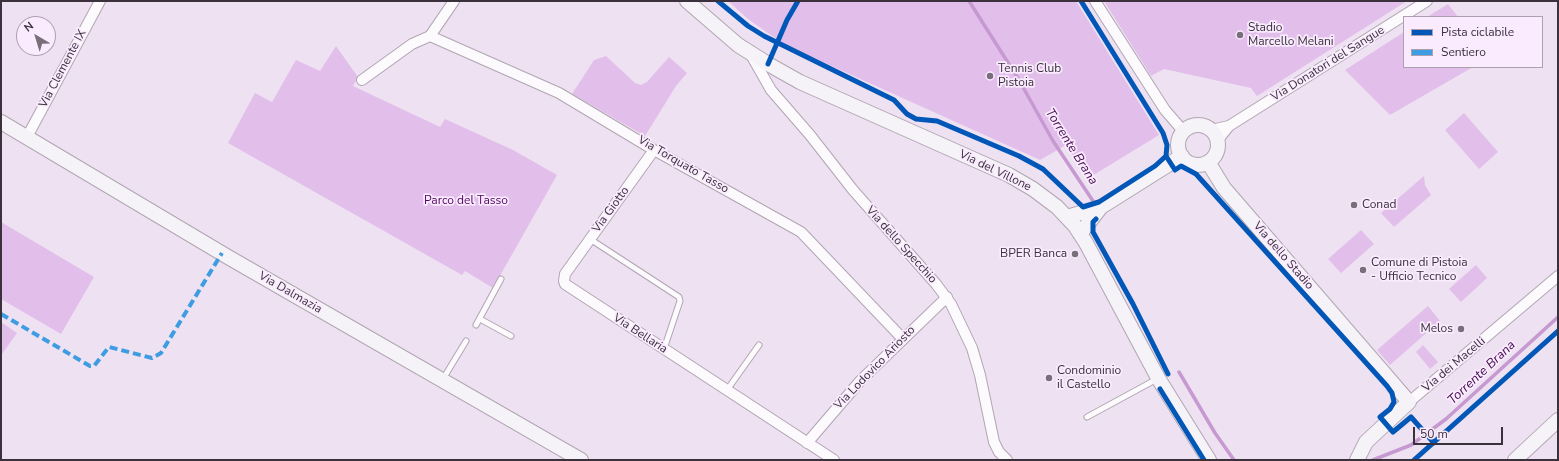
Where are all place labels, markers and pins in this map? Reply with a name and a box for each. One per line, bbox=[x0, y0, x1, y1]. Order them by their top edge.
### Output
place label: Stadio Marcello Melani bbox=[1248, 21, 1334, 49]
marker: Stadio Marcello Melani bbox=[1235, 30, 1245, 40]
place label: Tennis Club Pistoia bbox=[998, 62, 1061, 90]
marker: Tennis Club Pistoia bbox=[985, 71, 995, 81]
place label: Conad bbox=[1362, 198, 1396, 212]
marker: Conad bbox=[1349, 200, 1359, 210]
place label: BPER Banca bbox=[1000, 247, 1067, 261]
marker: BPER Banca bbox=[1070, 249, 1080, 259]
place label: Comune di Pistoia - Ufficio Tecnico bbox=[1371, 256, 1468, 284]
marker: Comune di Pistoia - Ufficio Tecnico bbox=[1358, 265, 1368, 275]
place label: Melos bbox=[1420, 322, 1453, 336]
marker: Melos bbox=[1456, 324, 1466, 334]
place label: Condominio il Castello bbox=[1057, 364, 1121, 392]
marker: Condominio il Castello bbox=[1044, 373, 1054, 383]

